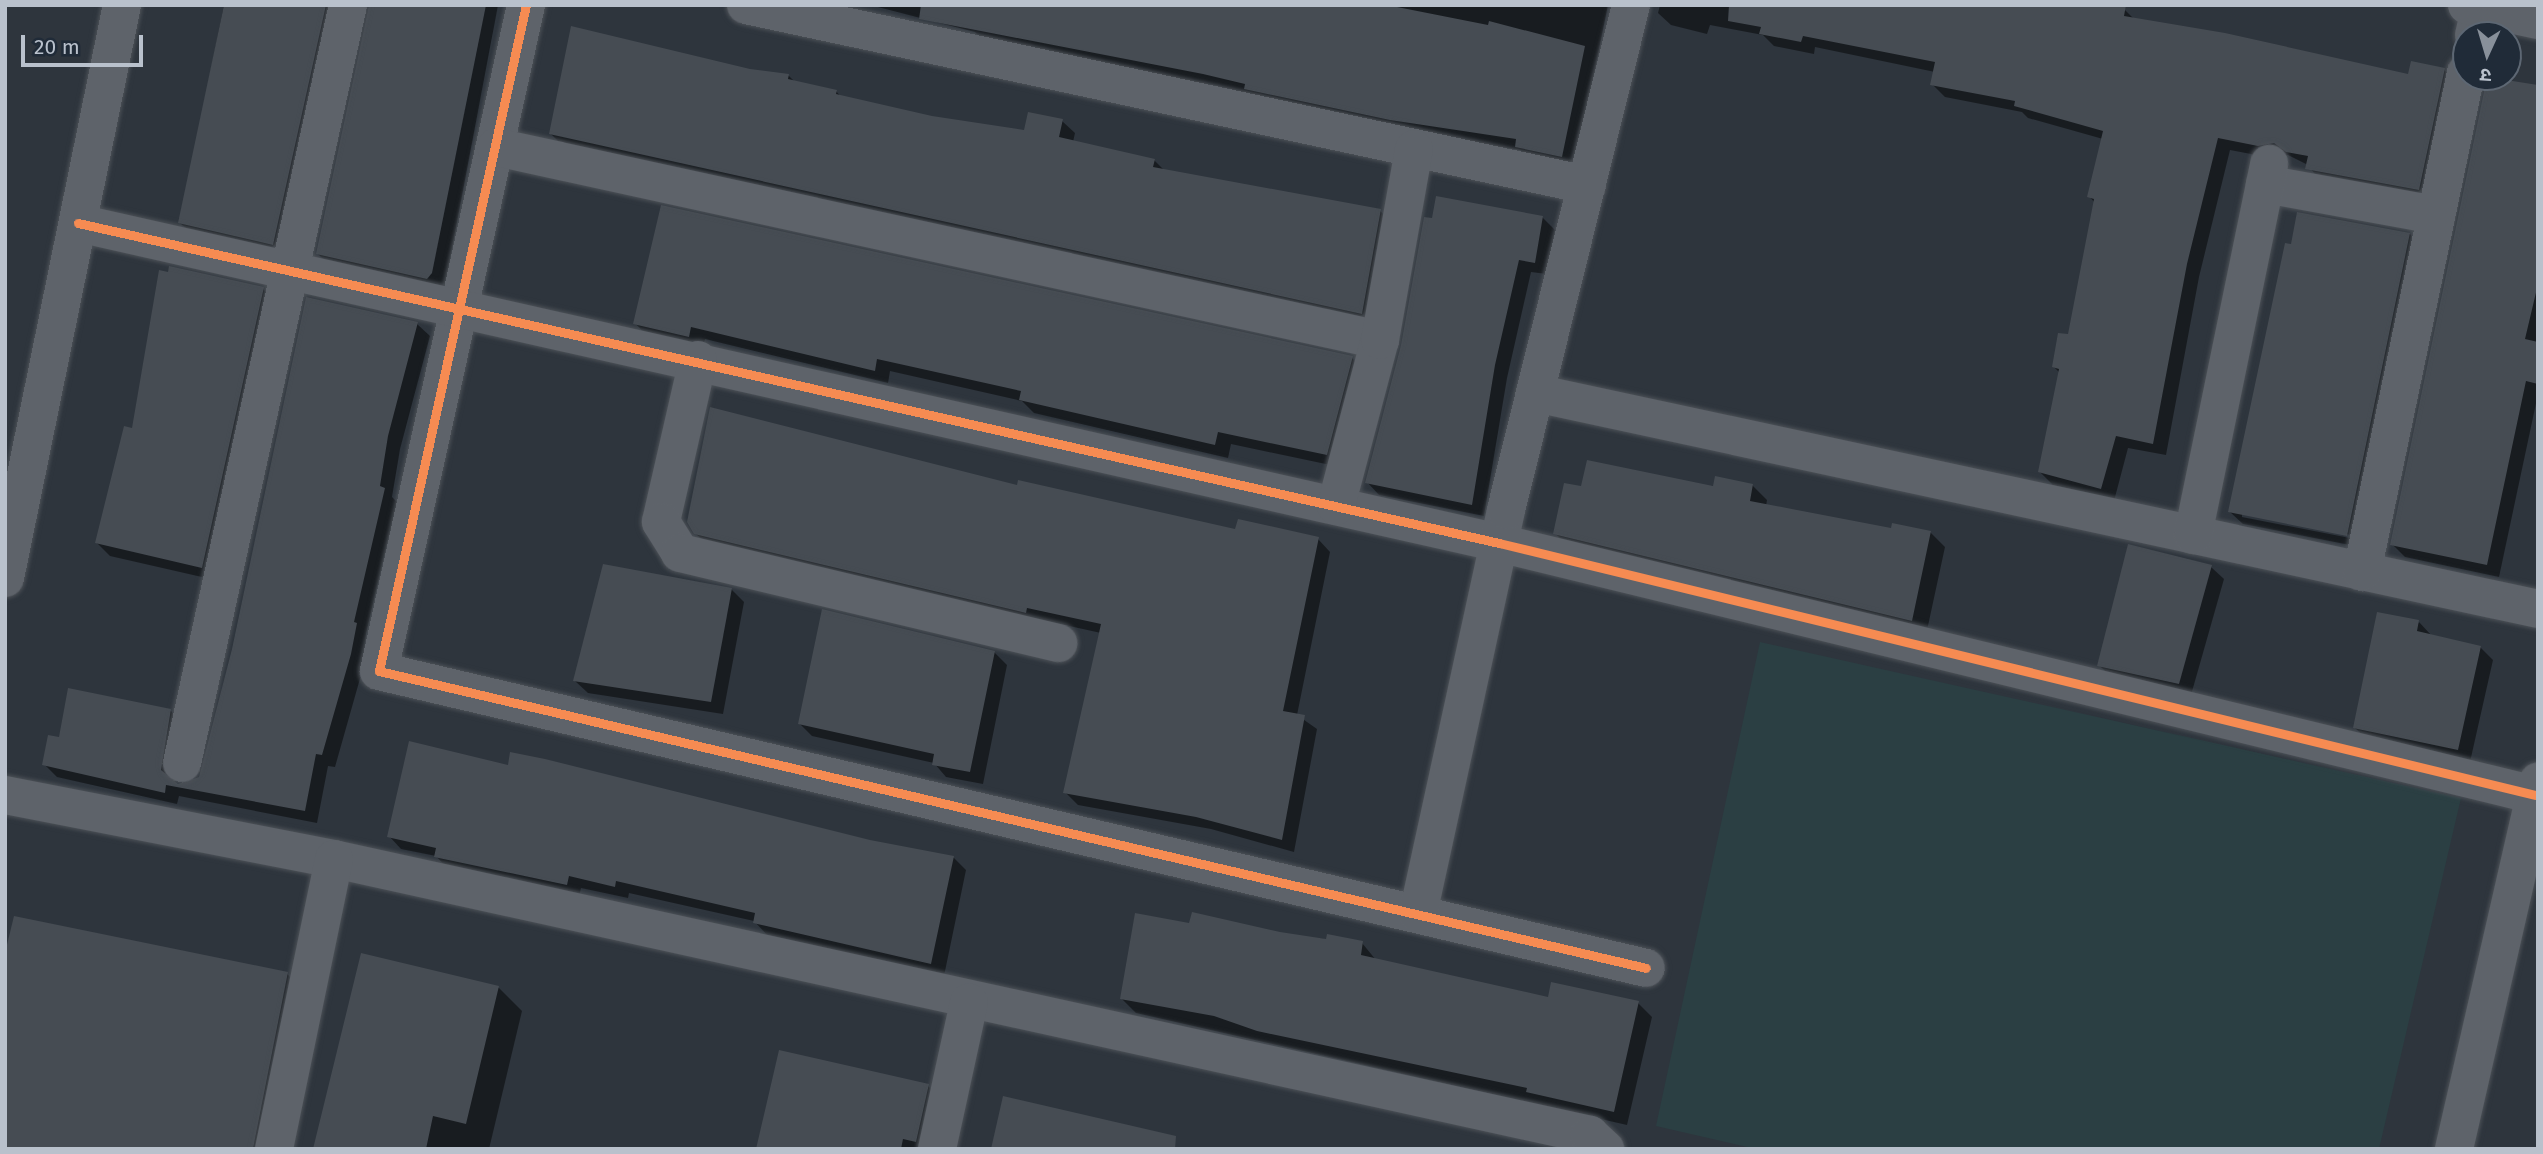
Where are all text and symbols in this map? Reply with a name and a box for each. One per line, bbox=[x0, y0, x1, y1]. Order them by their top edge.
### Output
scale bar bbox=[24, 21, 147, 65]
north arrow bbox=[2452, 21, 2522, 91]
text: 20 m bbox=[34, 34, 80, 60]
text: उ bbox=[2479, 64, 2492, 87]

